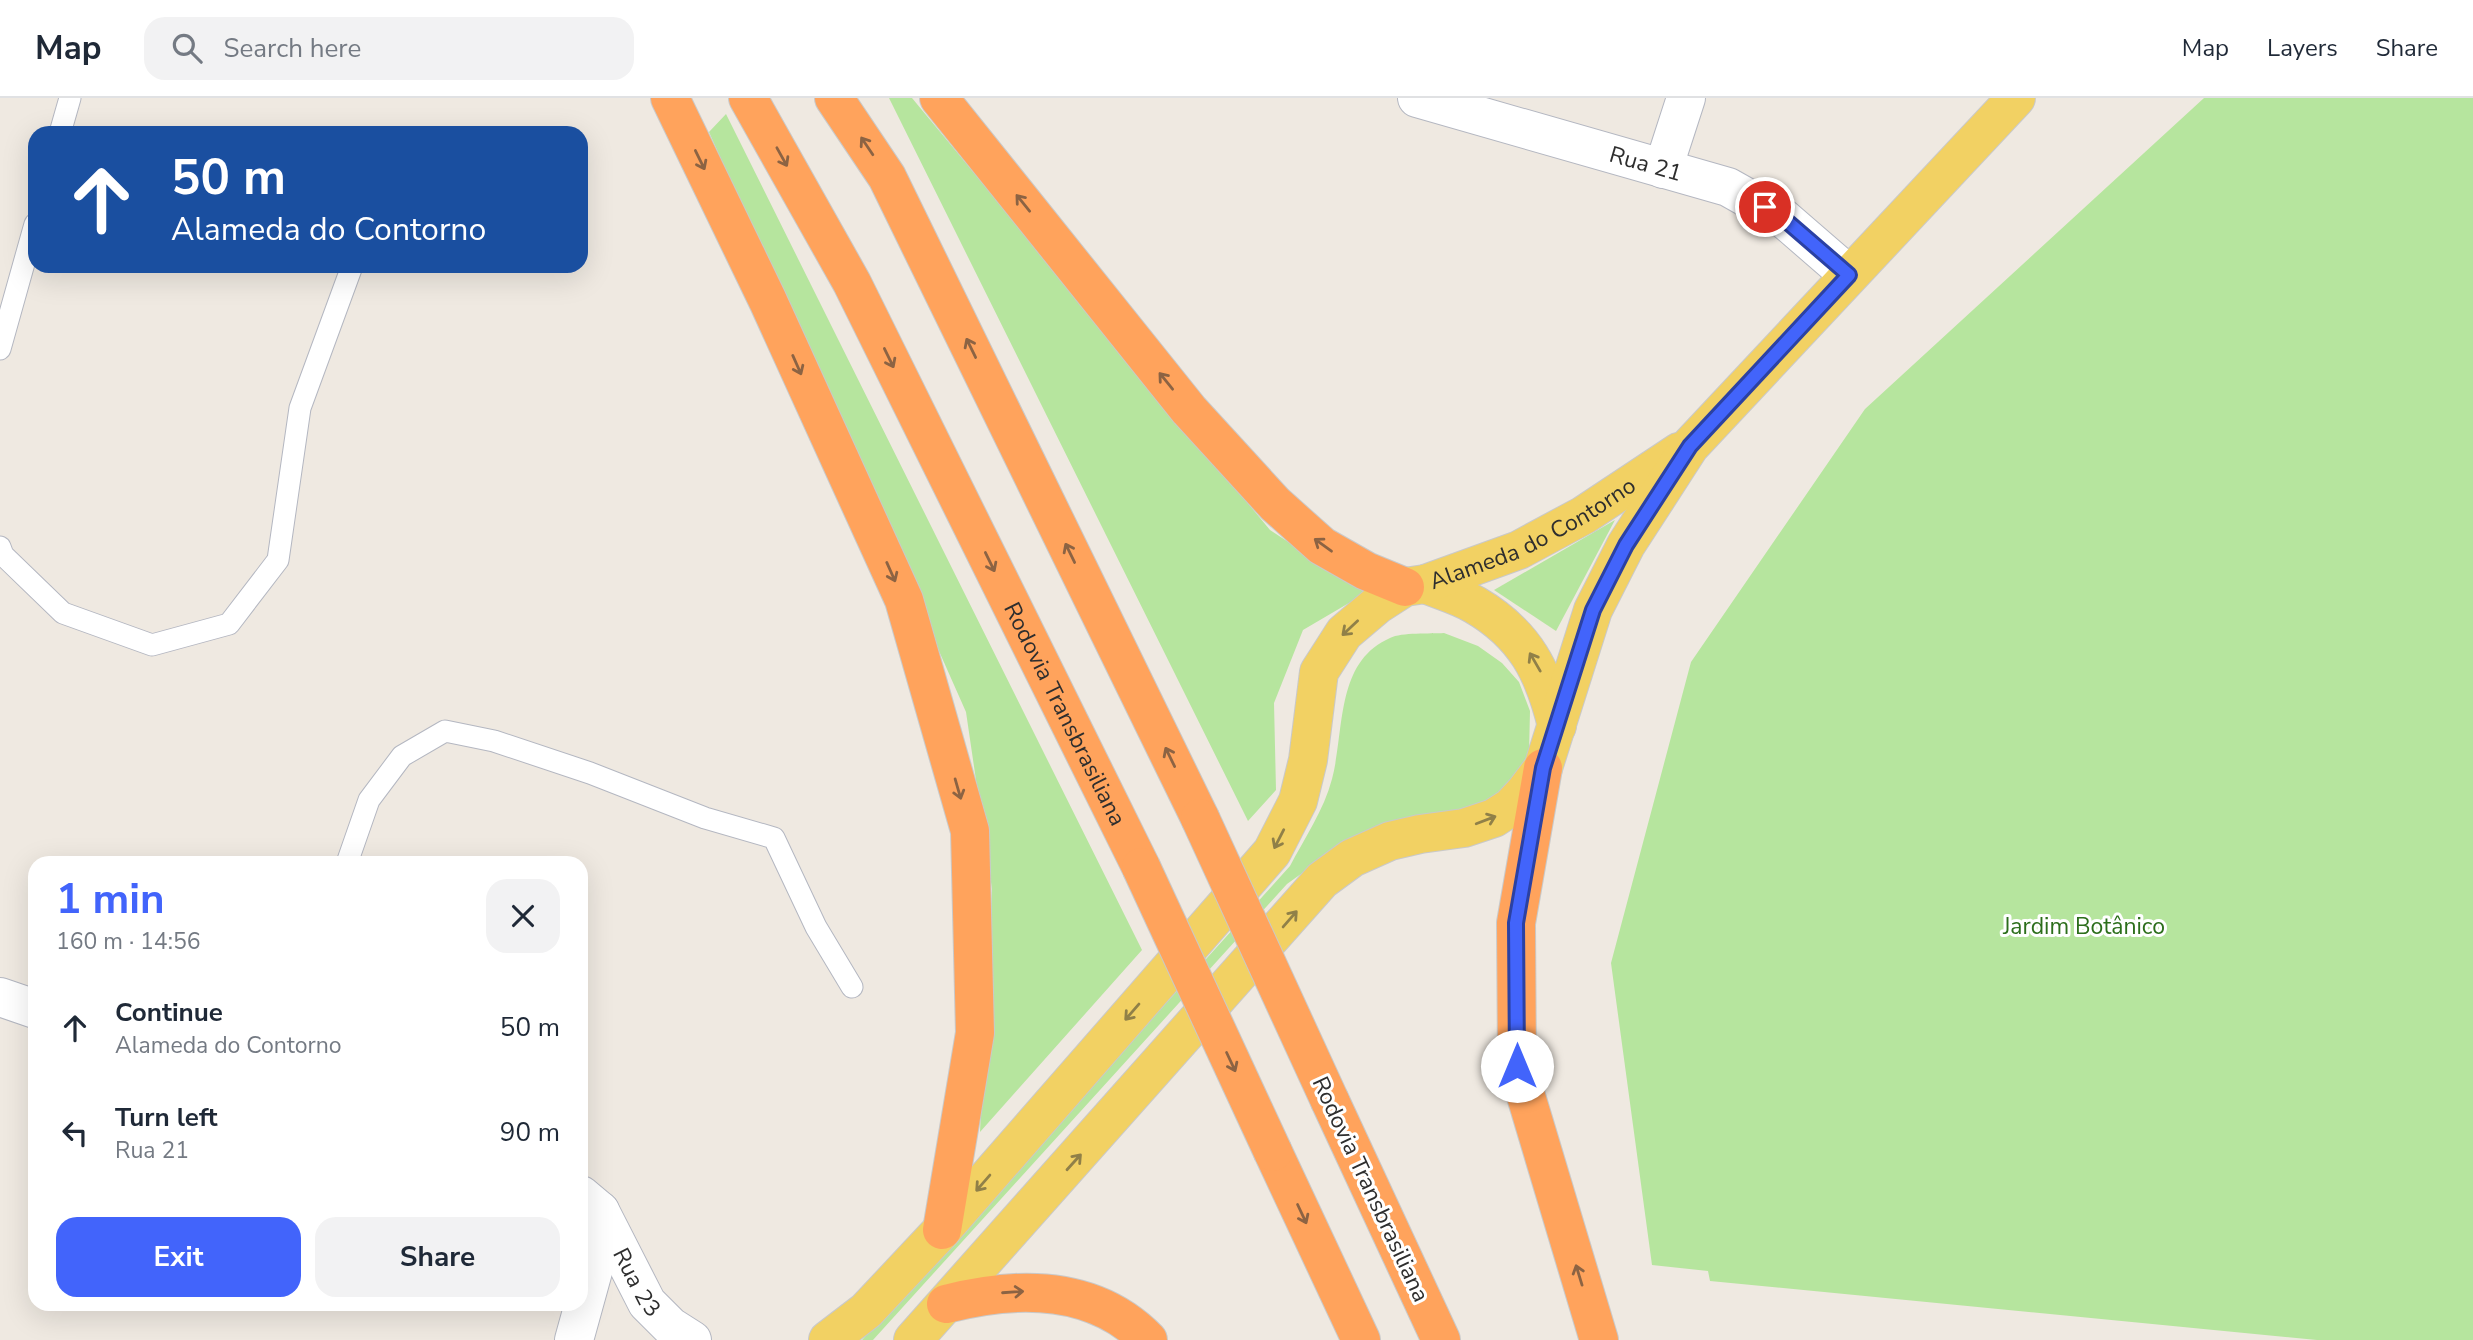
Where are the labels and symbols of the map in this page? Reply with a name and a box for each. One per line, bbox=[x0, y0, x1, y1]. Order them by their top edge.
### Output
one-way arrow bbox=[860, 137, 874, 156]
street label: Rua 21 bbox=[1606, 139, 1686, 189]
one-way arrow bbox=[775, 147, 789, 167]
one-way arrow bbox=[694, 148, 707, 170]
pin bbox=[1735, 177, 1795, 237]
one-way arrow bbox=[1016, 195, 1031, 213]
one-way arrow bbox=[963, 338, 977, 359]
one-way arrow bbox=[883, 347, 897, 368]
one-way arrow bbox=[791, 354, 804, 375]
one-way arrow bbox=[1158, 372, 1173, 390]
street label: Alameda do Contorno bbox=[1425, 470, 1642, 597]
one-way arrow bbox=[1314, 537, 1333, 552]
one-way arrow bbox=[1063, 543, 1077, 564]
one-way arrow bbox=[984, 551, 997, 572]
one-way arrow bbox=[885, 561, 898, 582]
street label: Rodovia Transbrasiliana bbox=[996, 597, 1133, 831]
one-way arrow bbox=[1342, 620, 1359, 637]
one-way arrow bbox=[1528, 652, 1541, 673]
one-way arrow bbox=[1163, 747, 1177, 768]
one-way arrow bbox=[952, 778, 965, 800]
one-way arrow bbox=[1475, 813, 1497, 825]
one-way arrow bbox=[1272, 828, 1285, 849]
one-way arrow bbox=[1282, 910, 1298, 928]
park label: Jardim Botânico bbox=[2002, 911, 2165, 942]
one-way arrow bbox=[1124, 1003, 1140, 1021]
position arrow bbox=[1480, 1029, 1554, 1103]
one-way arrow bbox=[1225, 1051, 1238, 1073]
street label: Rodovia Transbrasiliana bbox=[1305, 1071, 1436, 1307]
one-way arrow bbox=[1066, 1153, 1082, 1171]
one-way arrow bbox=[975, 1174, 991, 1192]
one-way arrow bbox=[1296, 1203, 1309, 1224]
street label: Rua 23 bbox=[605, 1243, 667, 1324]
one-way arrow bbox=[1572, 1264, 1585, 1286]
one-way arrow bbox=[1001, 1285, 1024, 1298]

